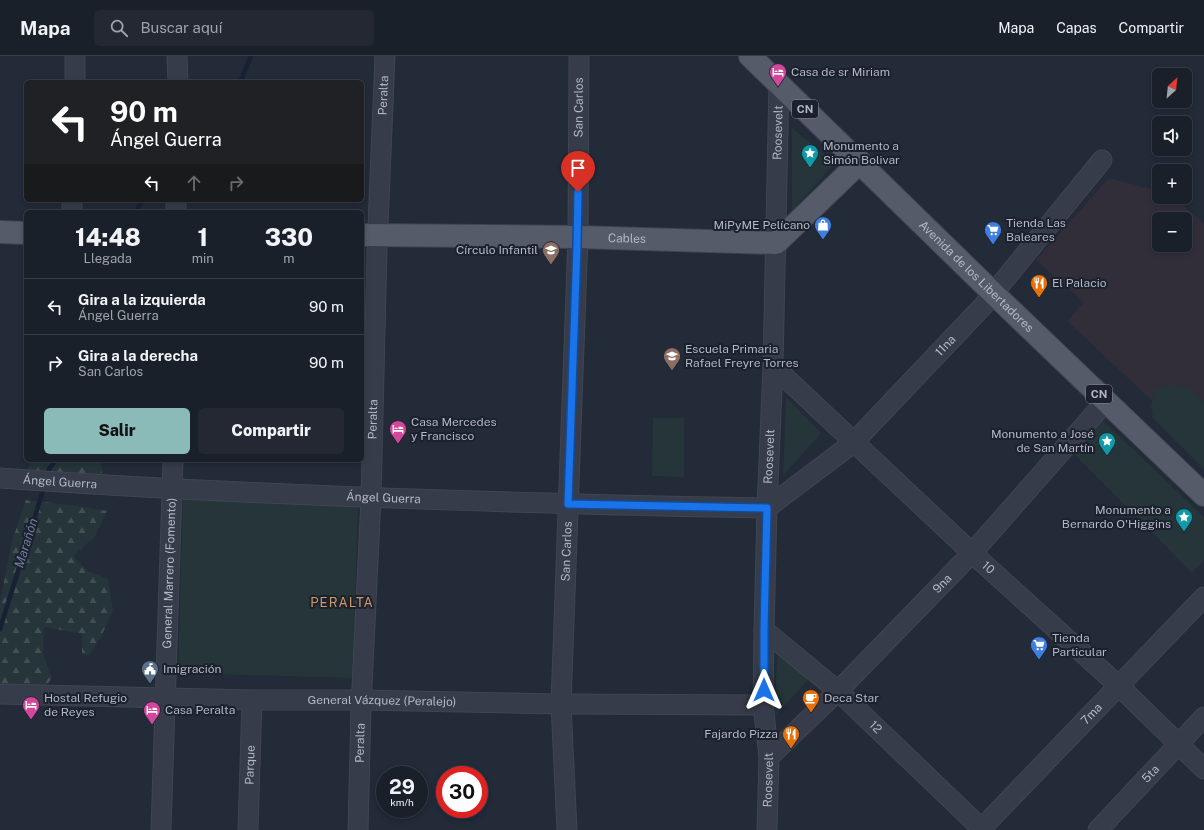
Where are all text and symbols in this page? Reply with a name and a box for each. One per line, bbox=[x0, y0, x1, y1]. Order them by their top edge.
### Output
search box bbox=[94, 10, 374, 46]
text: Mapa bbox=[20, 17, 70, 39]
icon: search bbox=[108, 17, 130, 39]
text: Buscar aquí bbox=[140, 19, 222, 36]
text: Mapa bbox=[998, 20, 1034, 36]
text: Capas bbox=[1056, 20, 1097, 36]
text: Compartir bbox=[1119, 20, 1184, 36]
hotel icon: Casa de sr Miriam bbox=[768, 62, 788, 87]
place label: Casa de sr Miriam bbox=[791, 65, 890, 79]
north arrow bbox=[1152, 68, 1192, 108]
map controls bbox=[1152, 68, 1192, 252]
street label: Peralta bbox=[376, 75, 391, 116]
street label: San Carlos bbox=[572, 77, 586, 138]
text: 90 m bbox=[110, 95, 178, 128]
icon: left bbox=[44, 96, 96, 148]
road number: CN bbox=[792, 100, 818, 118]
street label: Roosevelt bbox=[770, 105, 786, 160]
button: sound bbox=[1152, 116, 1192, 156]
text: Ángel Guerra bbox=[110, 129, 222, 150]
place label: Monumento a Simón Bolivar bbox=[823, 139, 900, 167]
place icon: Monumento a Simón Bolivar bbox=[800, 143, 820, 168]
pin bbox=[561, 151, 595, 192]
icon: arrive bbox=[567, 157, 589, 179]
button: + bbox=[1152, 164, 1192, 204]
icon: left bbox=[141, 172, 163, 194]
icon: ahead bbox=[183, 172, 205, 194]
icon: right bbox=[225, 172, 247, 194]
button: − bbox=[1152, 212, 1192, 252]
shop icon: MiPyME Pelícano bbox=[813, 215, 833, 240]
place label: Tienda Las Baleares bbox=[1006, 216, 1066, 244]
place label: MiPyME Pelícano bbox=[714, 218, 810, 232]
street label: Avenida de los Libertadores bbox=[916, 218, 1037, 335]
supermarket icon: Tienda Las Baleares bbox=[983, 220, 1003, 245]
text: 14:48 bbox=[75, 223, 141, 251]
text: 1 bbox=[197, 223, 208, 251]
text: 330 bbox=[265, 223, 313, 251]
street label: Cables bbox=[608, 231, 646, 246]
school or university icon: Círculo Infantil bbox=[541, 240, 561, 265]
place label: Círculo Infantil bbox=[456, 243, 538, 257]
text: Llegada bbox=[84, 251, 132, 266]
text: min bbox=[192, 251, 214, 266]
text: m bbox=[283, 251, 294, 266]
restaurant icon: El Palacio bbox=[1029, 273, 1049, 298]
place label: El Palacio bbox=[1052, 276, 1107, 290]
text: Gira a la izquierda bbox=[78, 291, 206, 308]
icon: left bbox=[44, 296, 66, 318]
text: 90 m bbox=[309, 298, 344, 315]
text: Ángel Guerra bbox=[78, 308, 159, 323]
street label: 11na bbox=[932, 332, 958, 359]
place label: Escuela Primaria Rafael Freyre Torres bbox=[685, 342, 799, 370]
school or university icon: Escuela Primaria Rafael Freyre Torres bbox=[662, 346, 682, 371]
text: Gira a la derecha bbox=[78, 347, 198, 364]
icon: right bbox=[44, 352, 66, 374]
text: 90 m bbox=[309, 354, 344, 371]
text: San Carlos bbox=[78, 364, 143, 379]
road number: CN bbox=[1086, 385, 1112, 403]
street label: Peralta bbox=[365, 399, 380, 439]
button: Salir bbox=[44, 408, 190, 454]
button: Compartir bbox=[198, 408, 344, 454]
place label: Casa Mercedes y Francisco bbox=[411, 415, 497, 443]
hotel icon: Casa Mercedes y Francisco bbox=[388, 419, 408, 444]
place label: Monumento a José de San Martín bbox=[991, 427, 1094, 455]
street label: Roosevelt bbox=[761, 428, 777, 484]
place icon: Monumento a José de San Martín bbox=[1097, 431, 1117, 456]
street label: Ángel Guerra bbox=[22, 473, 97, 491]
street label: Ángel Guerra bbox=[346, 489, 421, 506]
street label: General Marrero (Fomento) bbox=[160, 498, 179, 649]
place label: Monumento a Bernardo O'Higgins bbox=[1062, 503, 1171, 531]
place icon: Monumento a Bernardo O'Higgins bbox=[1174, 507, 1194, 532]
water label: Marañón bbox=[11, 516, 41, 570]
street label: San Carlos bbox=[558, 521, 575, 582]
street label: 10 bbox=[979, 558, 997, 577]
street label: 9na bbox=[930, 571, 955, 596]
district label: PERALTA bbox=[310, 595, 374, 610]
place label: Tienda Particular bbox=[1052, 631, 1107, 659]
supermarket icon: Tienda Particular bbox=[1029, 635, 1049, 660]
public building icon: Imigración bbox=[140, 659, 160, 684]
place label: Imigración bbox=[163, 662, 222, 676]
position arrow bbox=[743, 669, 785, 711]
cafe icon: Deca Star bbox=[801, 688, 821, 713]
place label: Hostal Refugio de Reyes bbox=[44, 691, 127, 719]
place label: Deca Star bbox=[824, 691, 879, 705]
street label: General Vázquez (Peralejo) bbox=[307, 693, 457, 709]
hotel icon: Hostal Refugio de Reyes bbox=[21, 695, 41, 720]
hotel icon: Casa Peralta bbox=[142, 700, 162, 725]
street label: 7ma bbox=[1078, 700, 1105, 727]
place label: Casa Peralta bbox=[165, 703, 235, 717]
street label: 12 bbox=[866, 718, 885, 736]
street label: Peralta bbox=[353, 723, 368, 763]
restaurant icon: Fajardo Pizza bbox=[781, 724, 801, 749]
place label: Fajardo Pizza bbox=[704, 727, 778, 741]
street label: Parque bbox=[242, 745, 258, 785]
street label: Roosevelt bbox=[761, 752, 776, 808]
street label: 5ta bbox=[1139, 762, 1162, 786]
speed limit sign: 30 bbox=[436, 766, 488, 818]
text: 29 bbox=[389, 775, 415, 799]
text: km/h bbox=[390, 796, 414, 808]

